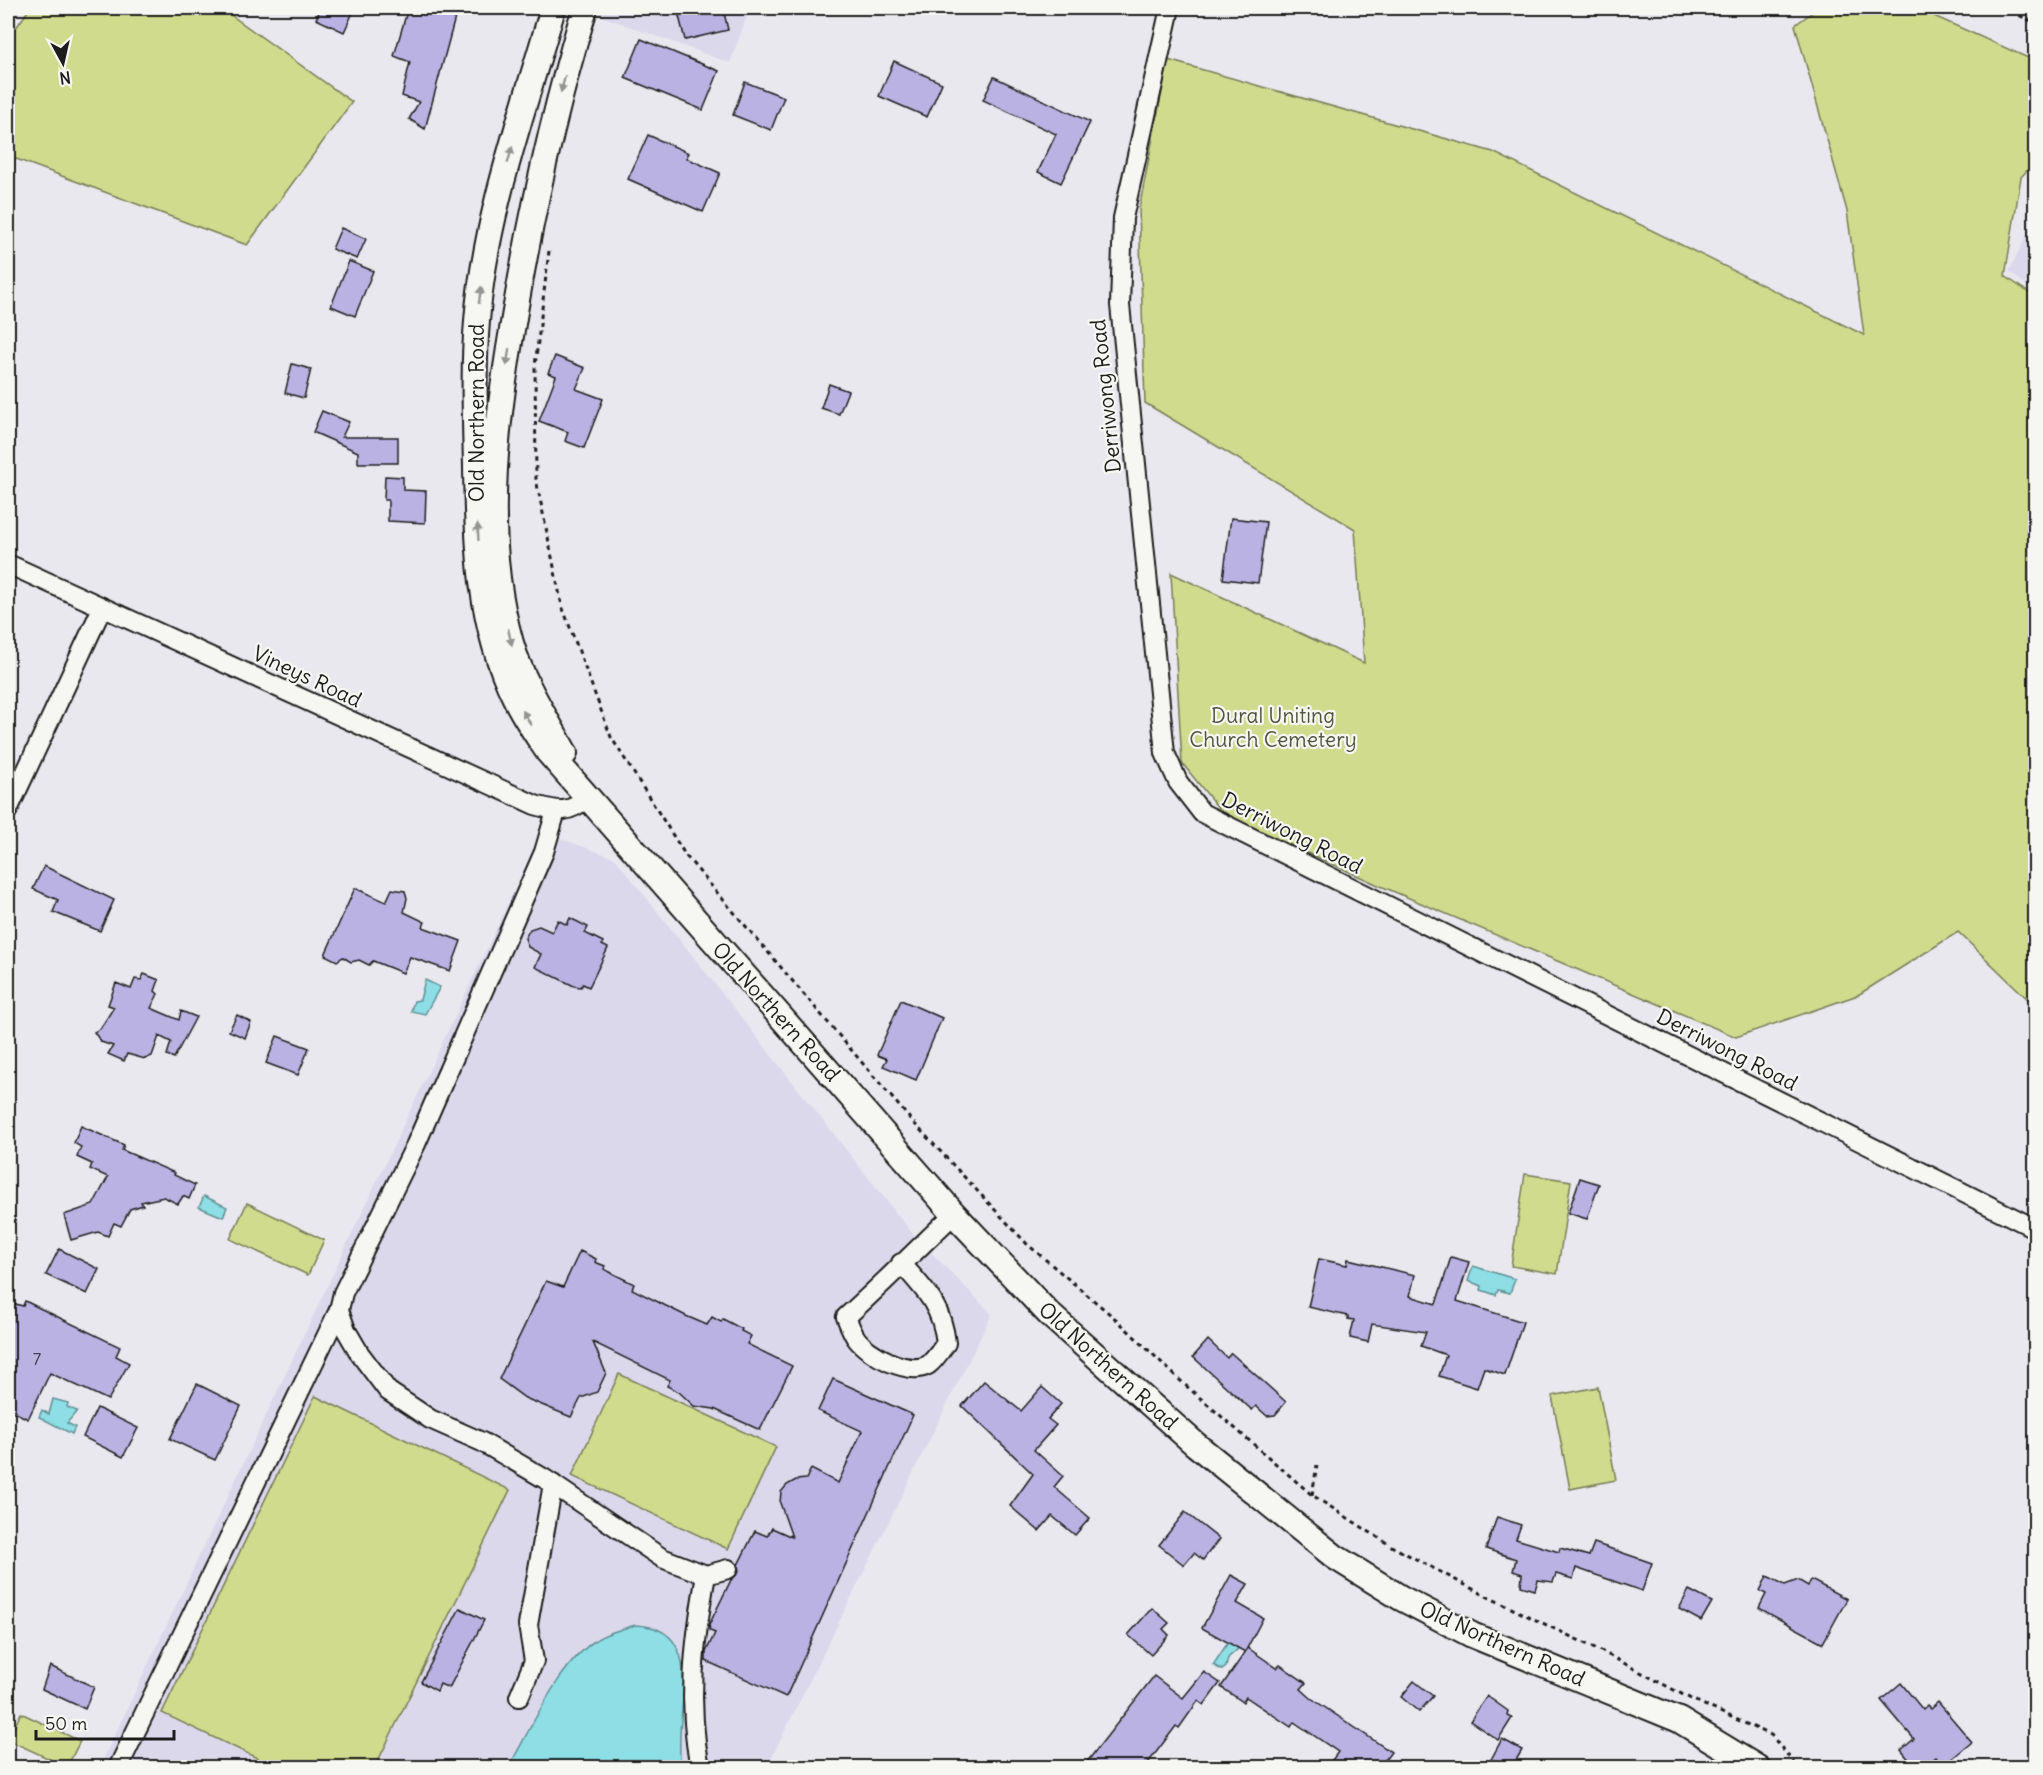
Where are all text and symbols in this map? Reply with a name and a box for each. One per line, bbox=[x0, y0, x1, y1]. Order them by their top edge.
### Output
north arrow bbox=[33, 33, 93, 93]
text: N bbox=[58, 67, 72, 89]
one-way arrow bbox=[558, 75, 568, 93]
one-way arrow bbox=[506, 146, 515, 164]
one-way arrow bbox=[476, 286, 485, 305]
street label: Derriwong Road bbox=[1084, 318, 1127, 474]
street label: Old Northern Road bbox=[463, 324, 490, 502]
one-way arrow bbox=[503, 348, 512, 367]
one-way arrow bbox=[473, 522, 482, 541]
one-way arrow bbox=[506, 627, 515, 646]
street label: Vineys Road bbox=[248, 640, 366, 714]
park label: Dural Uniting Church Cemetery bbox=[1189, 702, 1357, 753]
one-way arrow bbox=[521, 710, 532, 726]
street label: Derriwong Road bbox=[1217, 785, 1367, 880]
street label: Old Northern Road bbox=[707, 936, 846, 1087]
street label: Derriwong Road bbox=[1652, 1002, 1802, 1097]
street label: Old Northern Road bbox=[1033, 1296, 1184, 1435]
house number: 7 bbox=[33, 1347, 42, 1370]
street label: Old Northern Road bbox=[1415, 1595, 1589, 1692]
scale bar bbox=[36, 1703, 174, 1741]
text: 50 m bbox=[45, 1712, 87, 1735]

